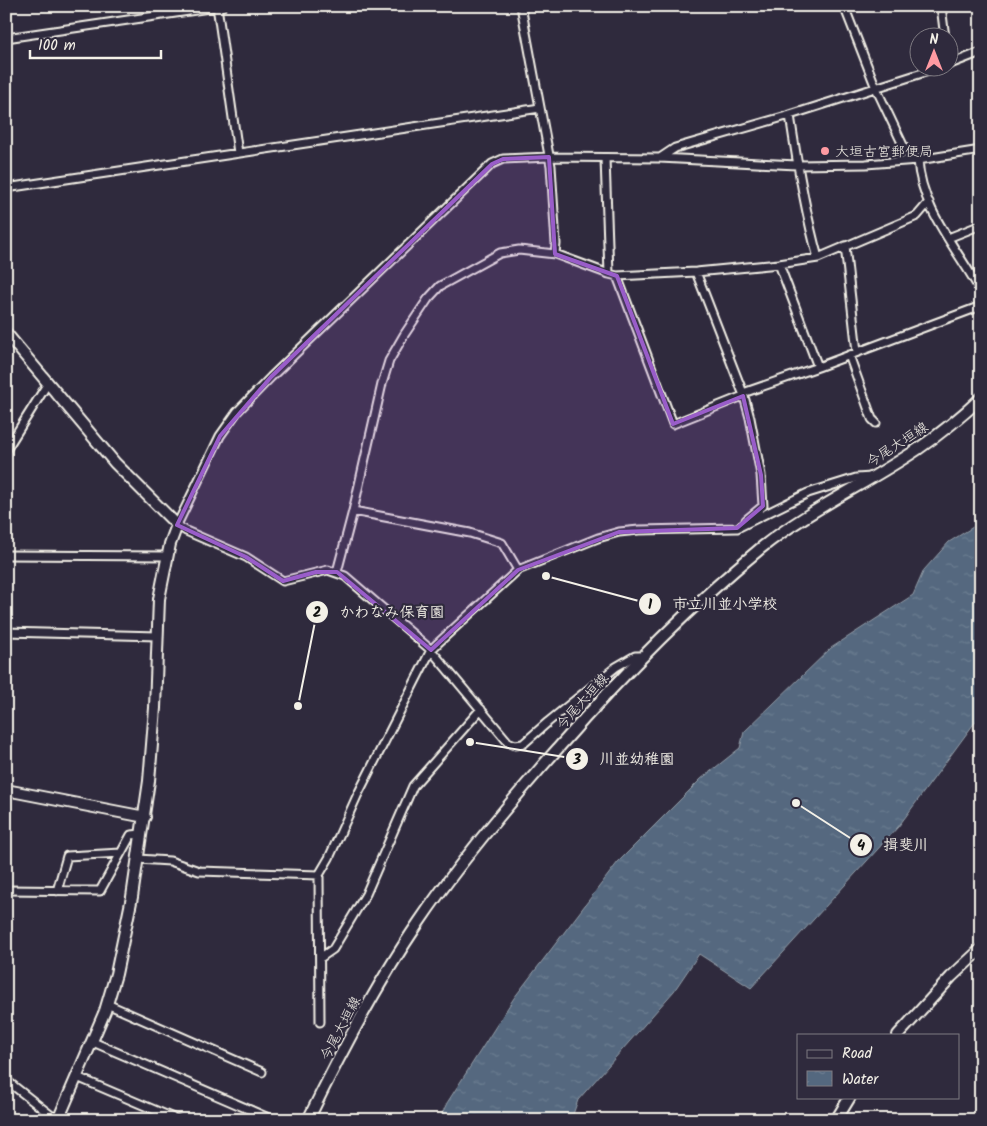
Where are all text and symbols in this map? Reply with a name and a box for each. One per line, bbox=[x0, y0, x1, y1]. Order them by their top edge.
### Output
scale bar bbox=[30, 28, 161, 60]
north arrow bbox=[910, 28, 960, 78]
text: N bbox=[930, 29, 939, 51]
text: 100 m bbox=[38, 34, 76, 58]
place label: 大垣古宮郵便局 bbox=[835, 141, 933, 163]
marker: 大垣古宮郵便局 bbox=[819, 145, 831, 157]
street label: 今尾大垣線 bbox=[862, 417, 933, 473]
callout: 市立川並小学校 bbox=[638, 589, 788, 619]
text: 1 bbox=[648, 593, 653, 617]
text: 市立川並小学校 bbox=[672, 593, 778, 617]
callout: かわなみ保育園 bbox=[305, 597, 455, 627]
text: 2 bbox=[313, 601, 322, 625]
text: かわなみ保育園 bbox=[339, 601, 445, 625]
street label: 今尾大垣線 bbox=[551, 668, 614, 735]
callout: 川並幼稚園 bbox=[565, 744, 685, 774]
text: 3 bbox=[572, 748, 581, 772]
text: 川並幼稚園 bbox=[599, 748, 675, 772]
callout: 揖斐川 bbox=[849, 830, 939, 860]
text: 4 bbox=[857, 834, 865, 858]
text: 揖斐川 bbox=[883, 834, 929, 858]
street label: 今尾大垣線 bbox=[315, 992, 367, 1065]
legend bbox=[797, 1034, 960, 1098]
text: Road bbox=[842, 1042, 873, 1066]
text: Water bbox=[842, 1068, 879, 1092]

